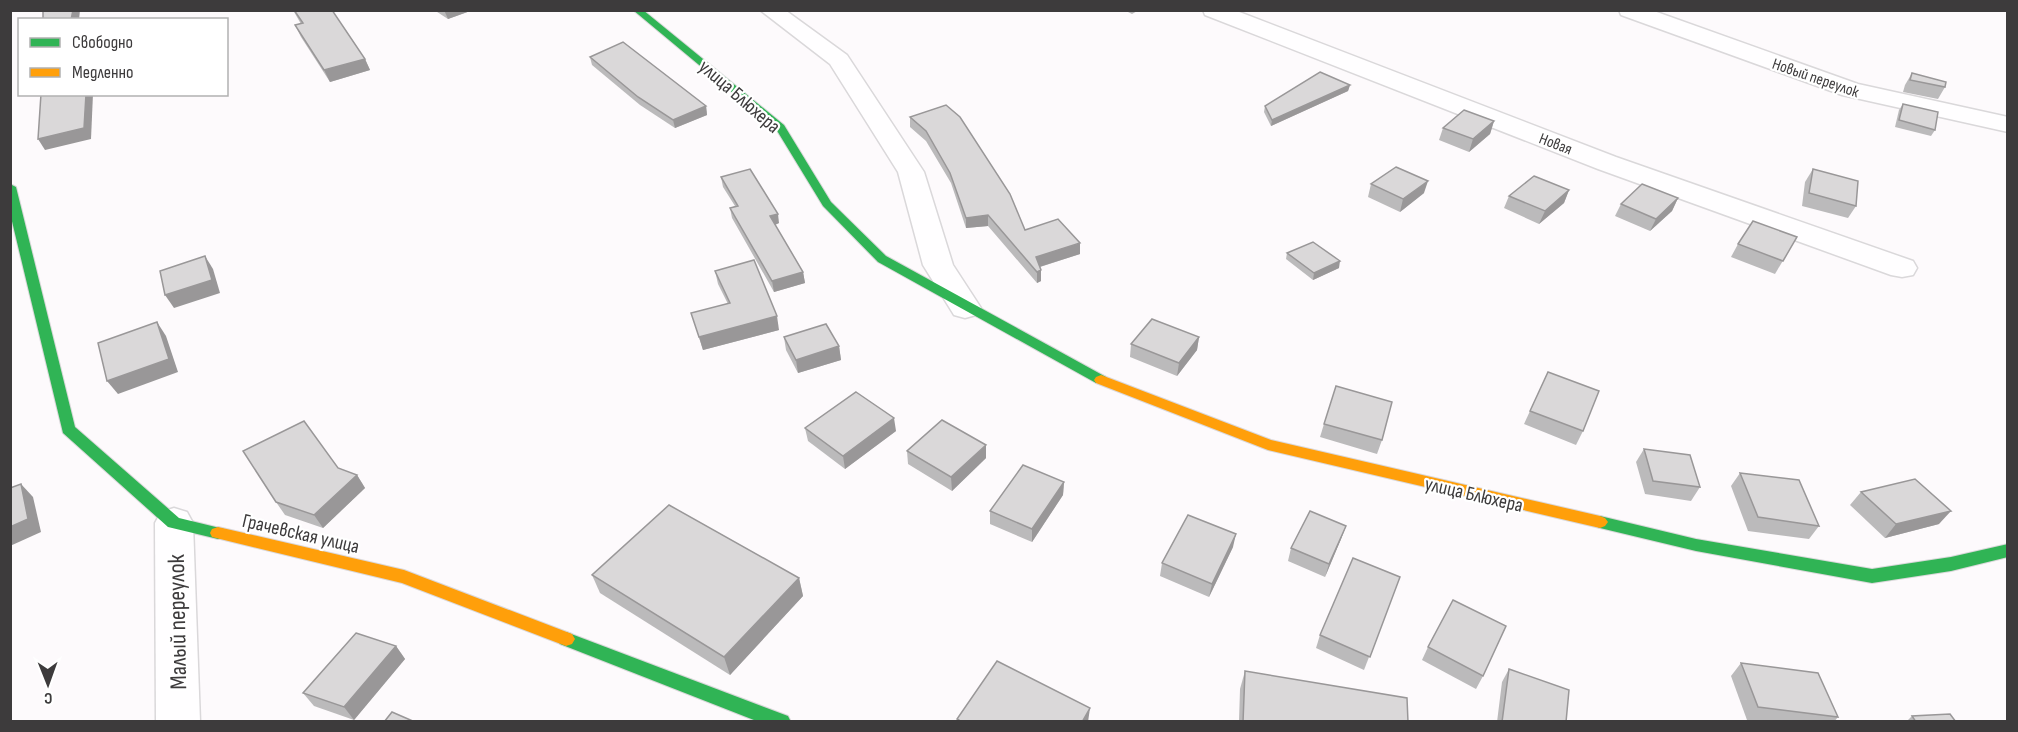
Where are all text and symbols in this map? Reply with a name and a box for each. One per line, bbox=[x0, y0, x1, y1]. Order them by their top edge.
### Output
legend bbox=[18, 18, 228, 96]
text: Свободно bbox=[72, 32, 133, 53]
street label: улица Блюхера bbox=[694, 55, 785, 139]
street label: Новый переулок bbox=[1770, 55, 1862, 102]
text: Медленно bbox=[72, 62, 134, 83]
street label: Новая bbox=[1536, 129, 1575, 159]
street label: улица Блюхера bbox=[1422, 472, 1525, 518]
street label: Грачевская улица bbox=[240, 509, 362, 559]
street label: Малый переулок bbox=[162, 553, 193, 690]
north arrow bbox=[18, 654, 78, 714]
text: С bbox=[44, 688, 53, 707]

